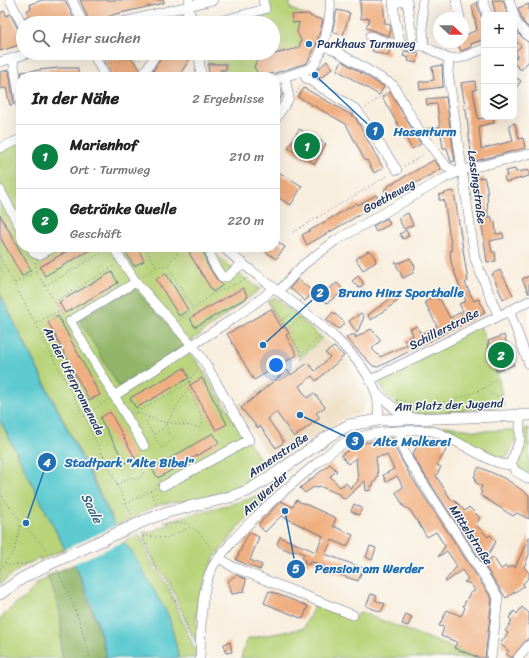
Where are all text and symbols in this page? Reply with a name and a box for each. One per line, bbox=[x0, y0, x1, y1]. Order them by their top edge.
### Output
north arrow bbox=[433, 12, 469, 48]
map controls bbox=[481, 12, 517, 120]
button: + bbox=[481, 12, 517, 48]
search box bbox=[16, 16, 280, 60]
text: Hier suchen bbox=[62, 25, 141, 51]
icon: search bbox=[30, 27, 52, 49]
place label: Parkhaus Turmweg bbox=[317, 33, 416, 55]
marker: Parkhaus Turmweg bbox=[304, 39, 314, 49]
button: − bbox=[481, 48, 517, 84]
text: In der Nähe bbox=[32, 83, 119, 113]
button: layers bbox=[481, 84, 517, 120]
text: 2 Ergebnisse bbox=[192, 87, 264, 110]
callout: Hasenturm bbox=[365, 119, 464, 144]
text: 1 bbox=[372, 120, 378, 142]
text: Hasenturm bbox=[393, 120, 456, 143]
pin: 1 bbox=[294, 131, 320, 161]
text: Marienhof bbox=[70, 132, 138, 158]
text: 1 bbox=[42, 145, 48, 168]
text: 210 m bbox=[229, 145, 264, 168]
street label: Lessingstraße bbox=[461, 149, 493, 225]
text: Ort · Turmweg bbox=[70, 158, 150, 181]
street label: Goetheweg bbox=[358, 172, 420, 220]
text: Getränke Quelle bbox=[70, 196, 177, 222]
text: 2 bbox=[41, 209, 49, 232]
text: 220 m bbox=[227, 209, 264, 232]
text: Geschäft bbox=[70, 222, 122, 245]
callout: Bruno Hinz Sporthalle bbox=[310, 280, 472, 305]
text: Bruno Hinz Sporthalle bbox=[338, 281, 464, 304]
text: 2 bbox=[316, 282, 324, 304]
street label: Schillerstraße bbox=[405, 302, 483, 356]
street label: An der Uferpromenade bbox=[37, 322, 111, 439]
pin: 2 bbox=[488, 340, 514, 370]
your location bbox=[266, 355, 286, 375]
street label: Am Platz der Jugend bbox=[394, 392, 504, 418]
street label: Annenstraße bbox=[242, 426, 313, 484]
callout: Alte Molkerei bbox=[345, 429, 459, 454]
text: 3 bbox=[351, 430, 359, 452]
text: Alte Molkerei bbox=[372, 430, 452, 453]
callout: Stadtpark "Alte Bibel" bbox=[37, 450, 202, 475]
text: Stadtpark "Alte Bibel" bbox=[64, 451, 195, 474]
text: 4 bbox=[42, 452, 51, 474]
street label: Am Werder bbox=[236, 464, 294, 521]
water label: Saale bbox=[75, 489, 110, 529]
street label: Mittelstraße bbox=[443, 500, 499, 570]
callout: Pension am Werder bbox=[286, 556, 431, 581]
text: Pension am Werder bbox=[315, 557, 425, 580]
text: 5 bbox=[292, 558, 300, 580]

